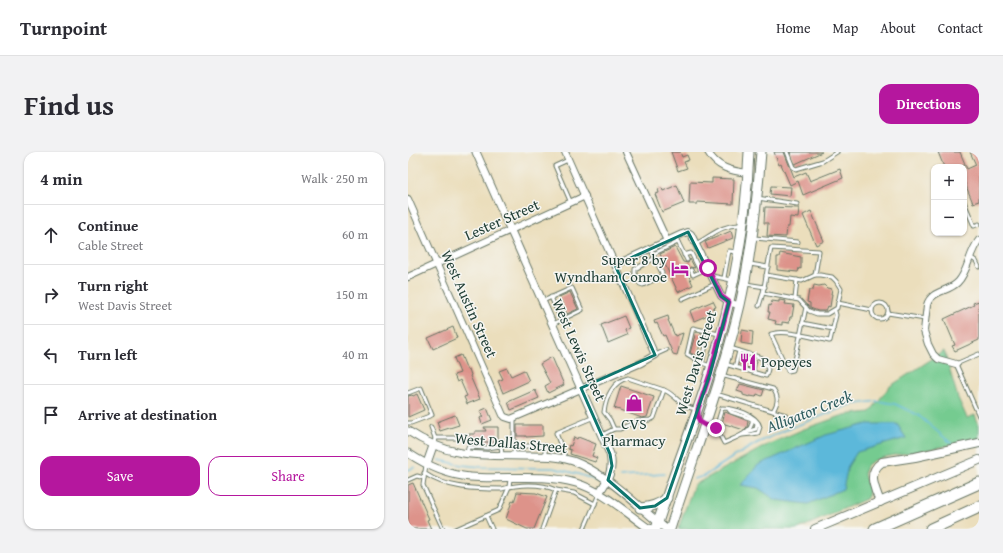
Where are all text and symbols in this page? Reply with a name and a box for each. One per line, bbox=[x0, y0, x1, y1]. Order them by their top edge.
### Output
text: Turnpoint bbox=[20, 14, 107, 42]
text: Home bbox=[776, 18, 811, 38]
text: Map bbox=[833, 18, 858, 38]
text: About bbox=[880, 18, 916, 38]
text: Contact bbox=[938, 18, 983, 38]
text: Find us bbox=[24, 84, 114, 125]
button: Directions bbox=[879, 84, 979, 124]
map controls bbox=[931, 164, 967, 236]
button: + bbox=[931, 164, 967, 200]
text: 4 min bbox=[40, 166, 82, 191]
text: Walk · 250 m bbox=[301, 169, 368, 188]
street label: Lester Street bbox=[461, 193, 543, 245]
button: − bbox=[931, 200, 967, 236]
text: Continue bbox=[78, 215, 139, 236]
icon: ahead bbox=[40, 224, 62, 246]
text: 60 m bbox=[342, 225, 368, 244]
text: Cable Street bbox=[78, 236, 143, 255]
street label: West Austin Street bbox=[436, 246, 503, 362]
place label: Super 8 by Wyndham Conroe bbox=[554, 249, 668, 287]
hotel icon: Super 8 by Wyndham Conroe bbox=[670, 259, 690, 279]
route start bbox=[699, 259, 717, 277]
text: Turn right bbox=[78, 275, 149, 296]
icon: right bbox=[40, 284, 62, 306]
text: 150 m bbox=[336, 285, 368, 304]
street label: West Lewis Street bbox=[547, 295, 612, 405]
text: West Davis Street bbox=[78, 296, 172, 315]
street label: West Davis Street bbox=[670, 307, 722, 418]
icon: left bbox=[40, 344, 62, 366]
text: Turn left bbox=[78, 344, 137, 365]
text: 40 m bbox=[342, 345, 368, 364]
place label: Popeyes bbox=[761, 351, 812, 372]
restaurant icon: Popeyes bbox=[738, 352, 758, 372]
water label: Alligator Creek bbox=[762, 383, 856, 439]
shop icon: CVS Pharmacy bbox=[624, 393, 644, 413]
icon: arrive bbox=[40, 404, 62, 426]
text: Arrive at destination bbox=[78, 404, 217, 425]
place label: CVS Pharmacy bbox=[602, 413, 666, 451]
route end bbox=[707, 419, 725, 437]
street label: West Dallas Street bbox=[454, 427, 569, 458]
button: Save bbox=[40, 456, 200, 496]
button: Share bbox=[208, 456, 368, 496]

